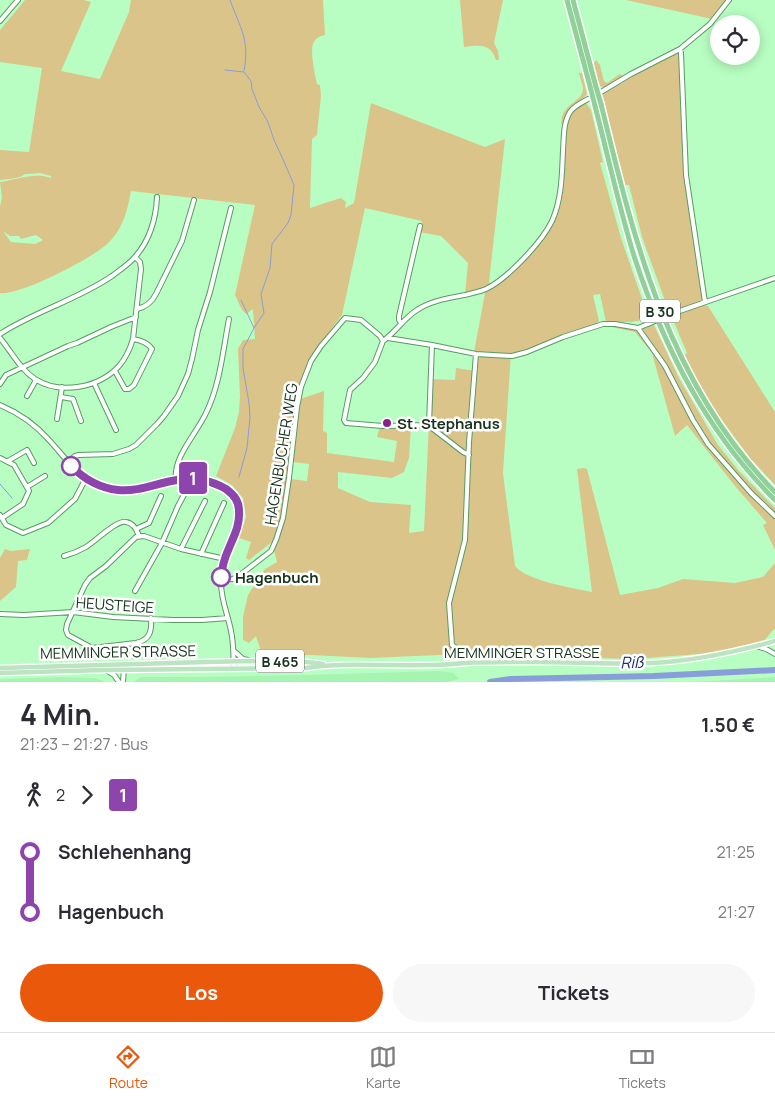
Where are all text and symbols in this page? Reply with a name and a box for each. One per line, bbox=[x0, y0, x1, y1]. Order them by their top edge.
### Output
map controls bbox=[710, 15, 760, 65]
button: locate bbox=[710, 15, 760, 65]
road number: B 30 bbox=[640, 300, 680, 322]
street label: HAGENBUCHER WEG bbox=[259, 381, 303, 526]
place label: St. Stephanus bbox=[397, 413, 500, 434]
marker: St. Stephanus bbox=[381, 417, 393, 429]
unlabelled marker bbox=[61, 456, 81, 476]
line badge: 1 bbox=[177, 462, 209, 494]
text: 1 bbox=[189, 466, 197, 490]
marker: Hagenbuch bbox=[211, 567, 231, 587]
place label: Hagenbuch bbox=[235, 567, 319, 588]
street label: HEUSTEIGE bbox=[75, 592, 155, 618]
street label: MEMMINGER STRASSE bbox=[40, 640, 196, 664]
street label: MEMMINGER STRASSE bbox=[444, 642, 600, 663]
road number: B 465 bbox=[256, 649, 304, 672]
water label: Riß bbox=[620, 651, 645, 673]
text: 4 Min. bbox=[20, 695, 100, 733]
text: 1.50 € bbox=[701, 712, 755, 738]
text: 21:23 – 21:27 · Bus bbox=[20, 733, 148, 755]
icon: walk bbox=[20, 781, 48, 809]
icon: forward bbox=[73, 781, 101, 809]
text: 1 bbox=[119, 783, 127, 807]
text: 2 bbox=[56, 784, 65, 806]
text: Schlehenhang bbox=[58, 839, 191, 865]
text: 21:25 bbox=[716, 841, 755, 863]
text: Hagenbuch bbox=[58, 899, 164, 925]
text: 21:27 bbox=[718, 901, 755, 923]
button: Los bbox=[20, 964, 383, 1022]
button: Tickets bbox=[393, 964, 755, 1022]
tab: Route bbox=[109, 1043, 148, 1092]
tab: Karte bbox=[366, 1043, 401, 1092]
tab: Tickets bbox=[619, 1043, 666, 1092]

